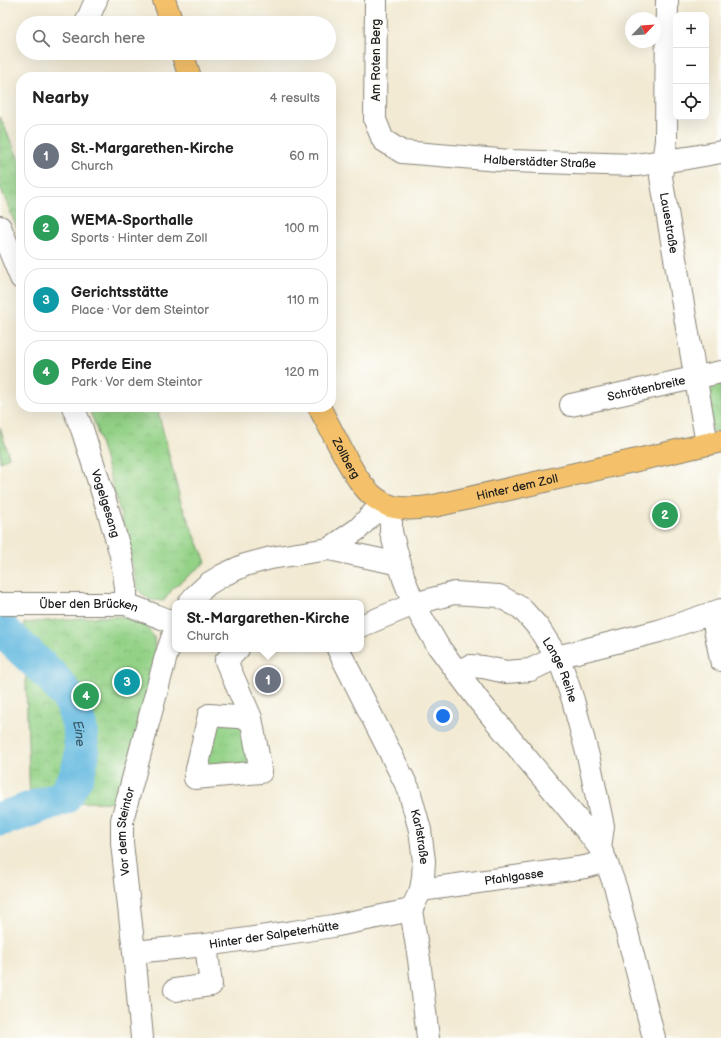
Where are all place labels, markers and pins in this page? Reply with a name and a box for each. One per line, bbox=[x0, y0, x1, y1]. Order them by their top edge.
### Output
pin: 2 bbox=[652, 500, 678, 530]
pin: 1 bbox=[255, 665, 281, 695]
pin: 3 bbox=[114, 667, 140, 697]
pin: 4 bbox=[73, 681, 99, 711]

